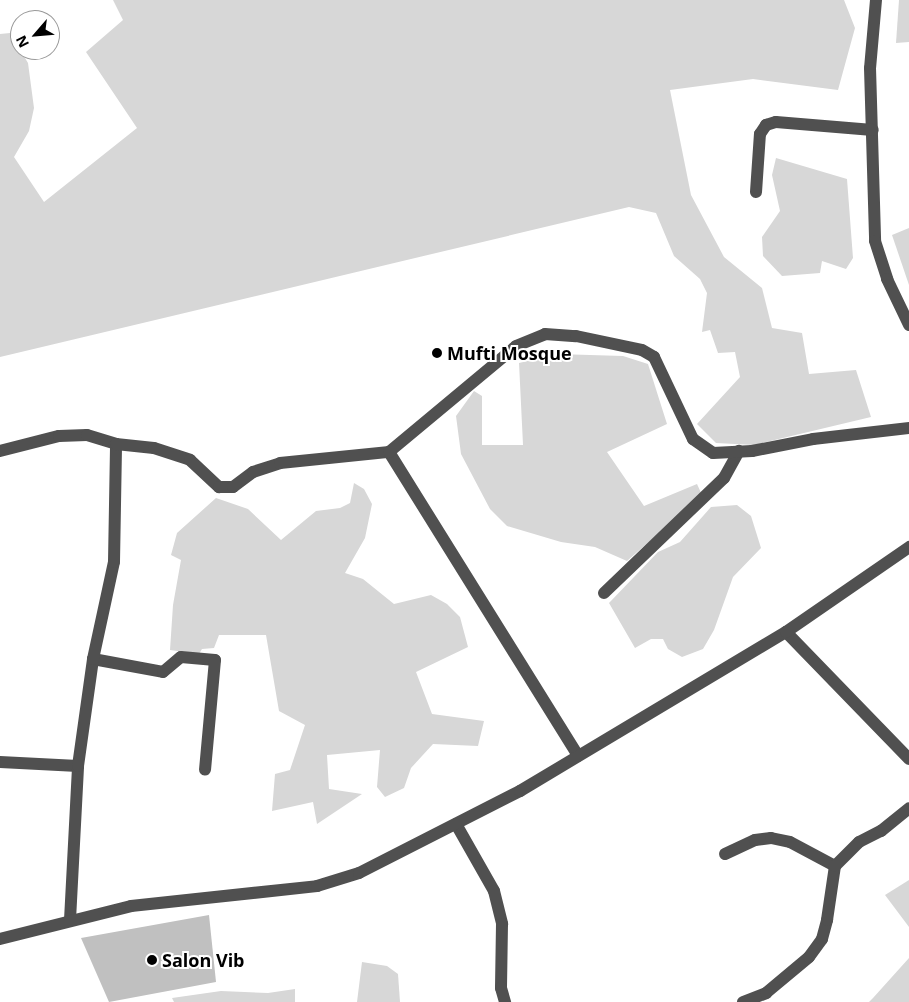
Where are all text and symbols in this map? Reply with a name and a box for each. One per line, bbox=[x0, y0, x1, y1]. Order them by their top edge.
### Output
north arrow bbox=[10, 10, 60, 60]
text: N bbox=[11, 32, 33, 51]
place label: Mufti Mosque bbox=[447, 342, 572, 364]
marker: Mufti Mosque bbox=[431, 347, 443, 359]
place label: Salon Vib bbox=[162, 949, 245, 971]
marker: Salon Vib bbox=[146, 954, 158, 966]

